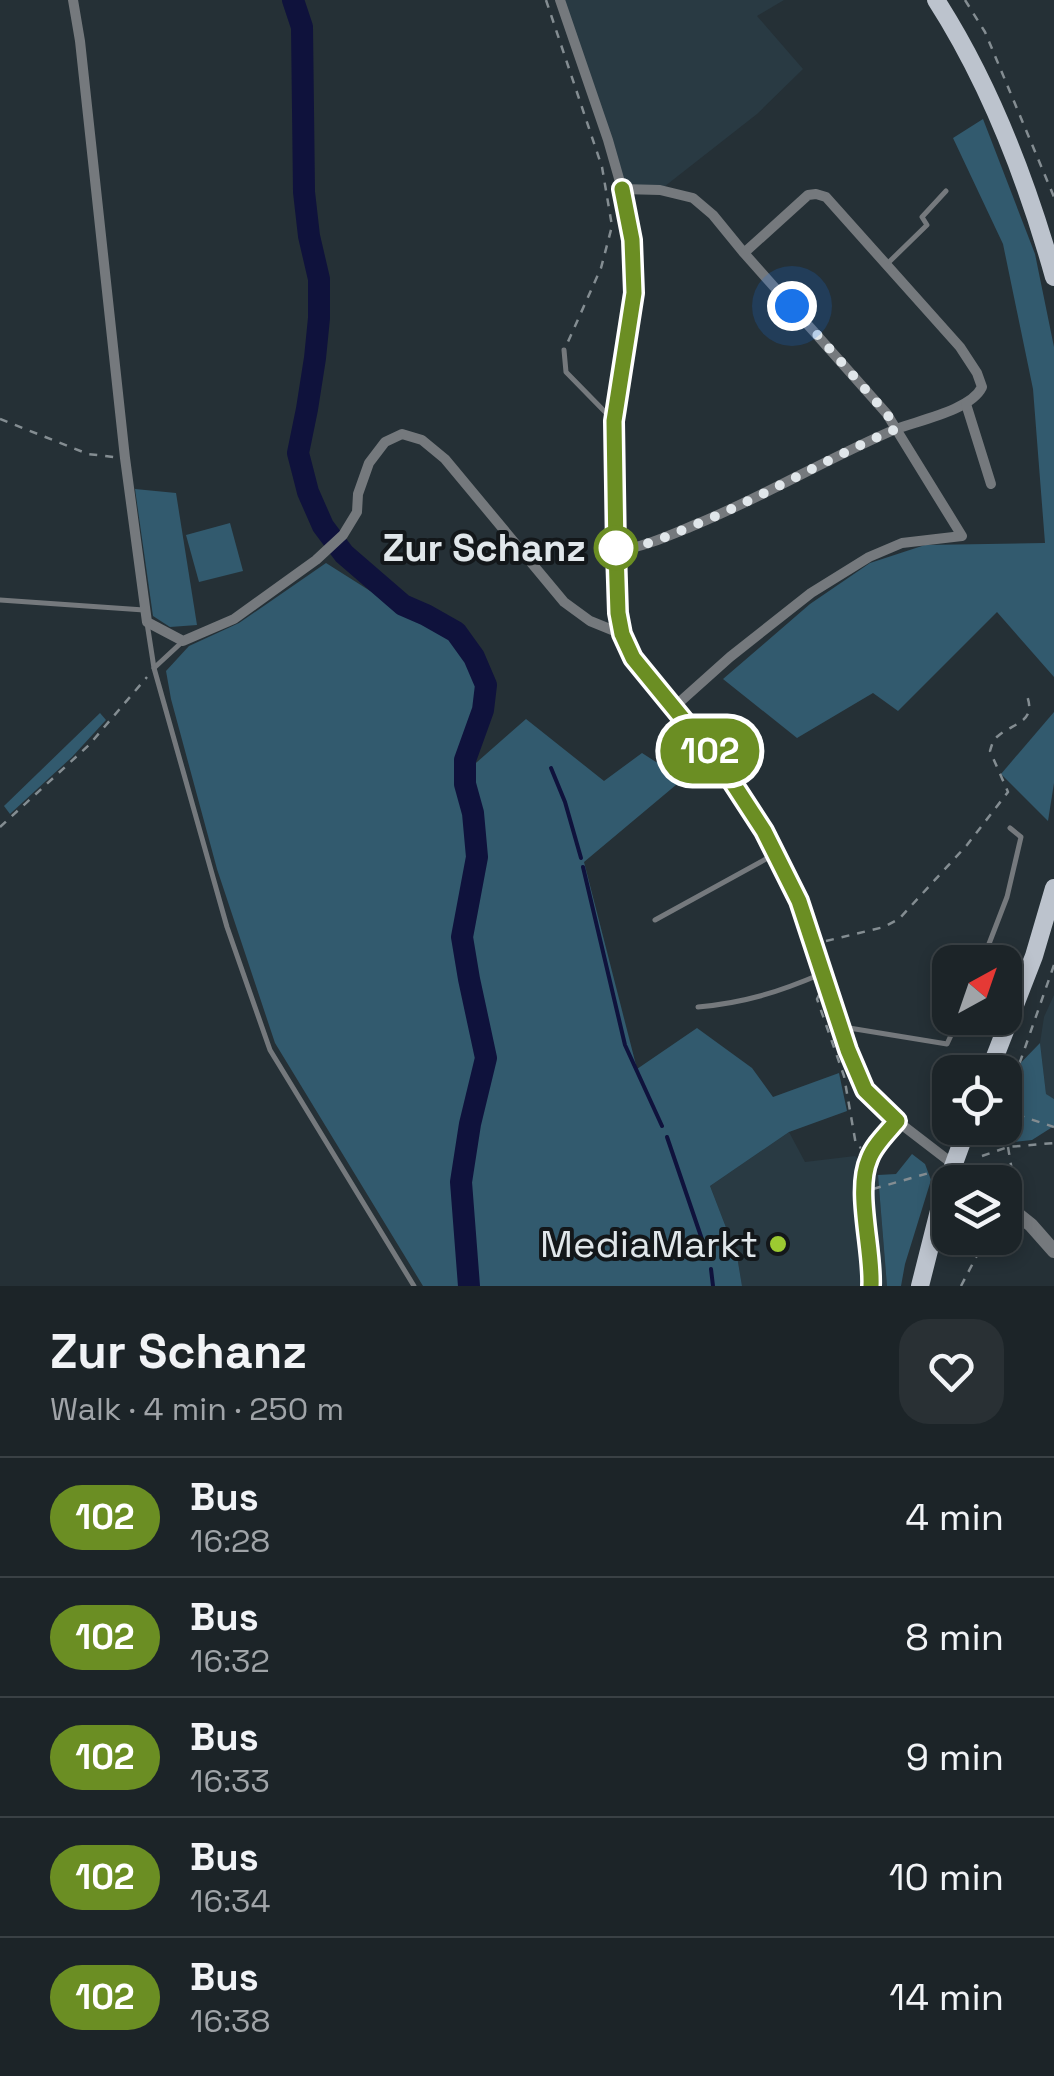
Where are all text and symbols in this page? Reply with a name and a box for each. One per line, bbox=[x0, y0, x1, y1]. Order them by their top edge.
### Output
your location bbox=[767, 281, 817, 331]
place label: Zur Schanz bbox=[382, 524, 586, 572]
marker: Zur Schanz bbox=[595, 527, 637, 569]
line badge: 102 bbox=[652, 718, 768, 784]
text: 102 bbox=[680, 729, 740, 773]
north arrow bbox=[932, 945, 1022, 1035]
map controls bbox=[932, 945, 1022, 1255]
button: locate bbox=[932, 1055, 1022, 1145]
button: layers bbox=[932, 1165, 1022, 1255]
place label: MediaMarkt bbox=[540, 1220, 758, 1268]
marker: MediaMarkt bbox=[767, 1233, 789, 1255]
button: heart bbox=[899, 1319, 1004, 1424]
text: Zur Schanz bbox=[50, 1321, 307, 1382]
text: Walk · 4 min · 250 m bbox=[50, 1389, 344, 1429]
text: Bus bbox=[190, 1473, 259, 1521]
text: 4 min bbox=[905, 1493, 1004, 1541]
text: 102 bbox=[75, 1495, 135, 1539]
text: 16:28 bbox=[190, 1521, 270, 1561]
text: Bus bbox=[190, 1593, 259, 1641]
text: 8 min bbox=[905, 1613, 1004, 1661]
text: 102 bbox=[75, 1615, 135, 1659]
text: 16:32 bbox=[190, 1641, 270, 1681]
text: Bus bbox=[190, 1713, 259, 1761]
text: 9 min bbox=[906, 1733, 1004, 1781]
text: 102 bbox=[75, 1735, 135, 1779]
text: 16:33 bbox=[190, 1761, 270, 1801]
text: Bus bbox=[190, 1833, 259, 1881]
text: 10 min bbox=[889, 1853, 1004, 1901]
text: 102 bbox=[75, 1855, 135, 1899]
text: 16:34 bbox=[190, 1881, 270, 1921]
text: Bus bbox=[190, 1953, 259, 2001]
text: 14 min bbox=[889, 1973, 1004, 2021]
text: 102 bbox=[75, 1975, 135, 2019]
text: 16:38 bbox=[190, 2001, 270, 2041]

